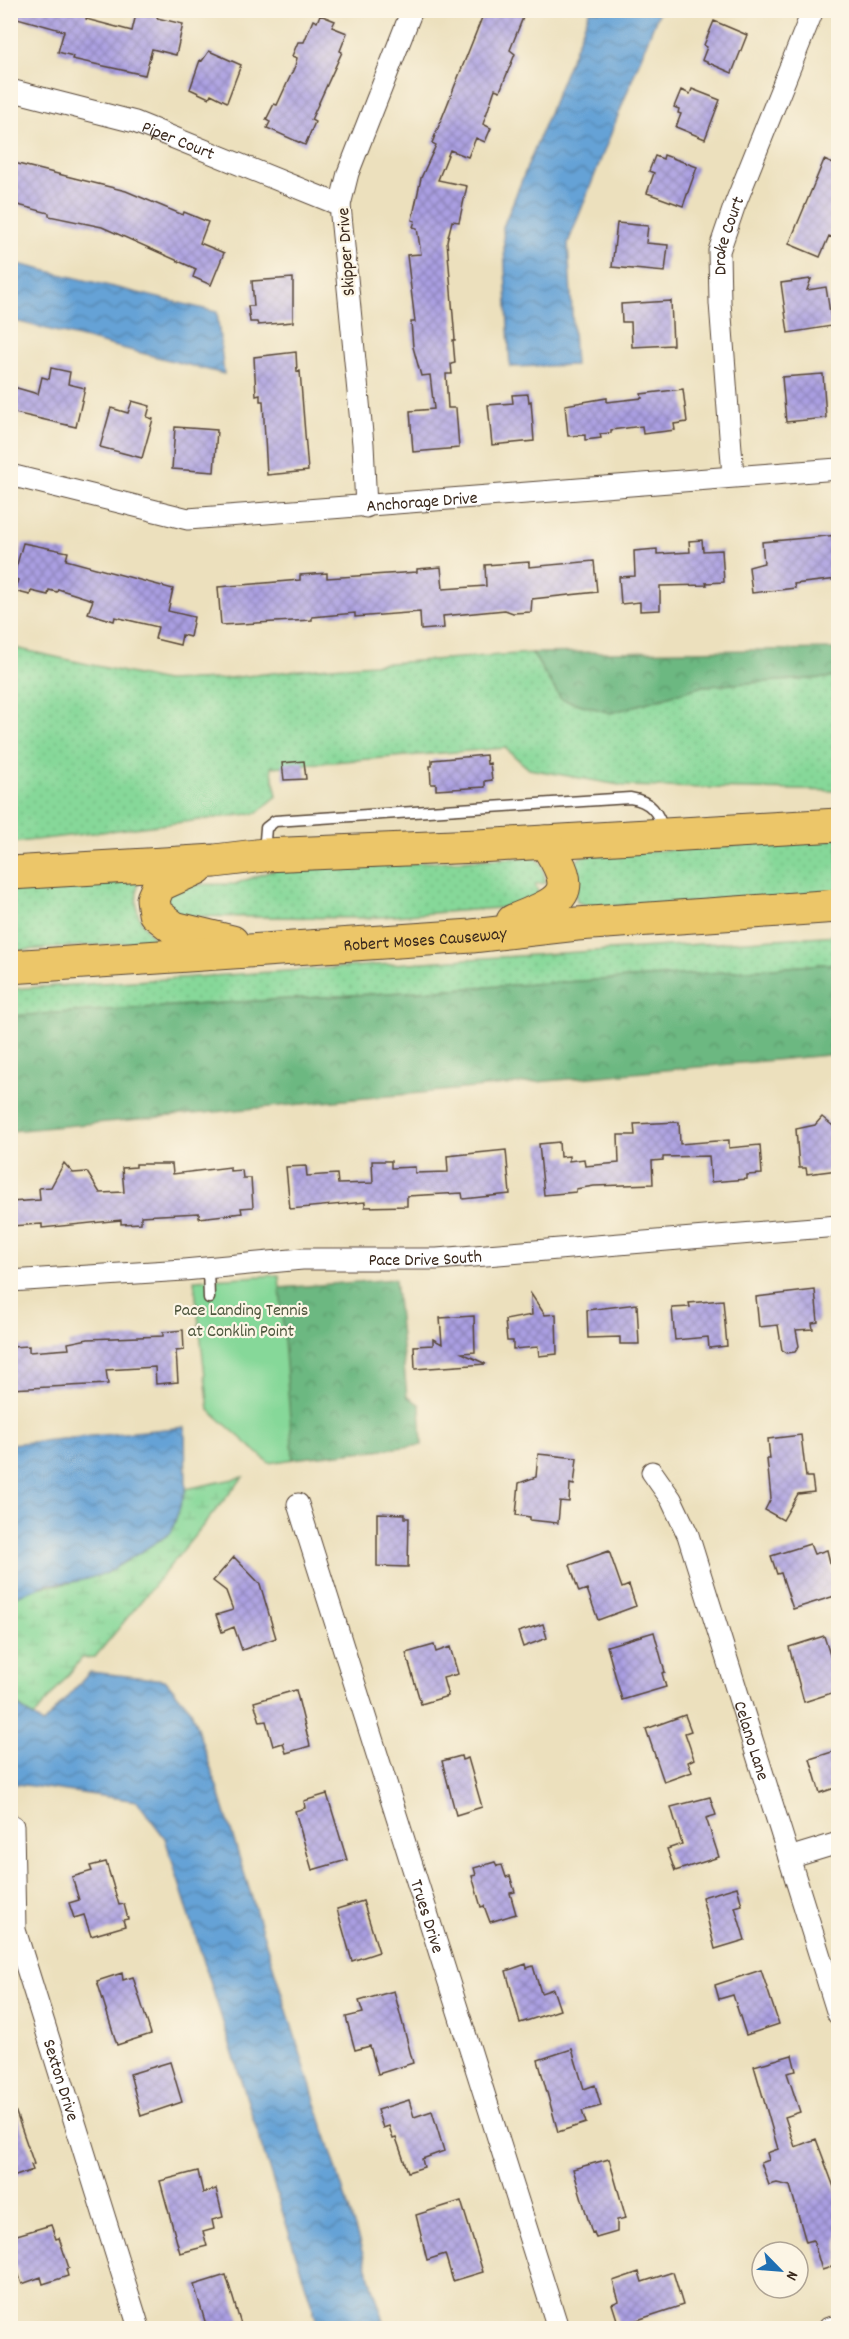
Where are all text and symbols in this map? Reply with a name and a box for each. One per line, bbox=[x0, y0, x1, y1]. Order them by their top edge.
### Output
street label: Piper Court bbox=[137, 116, 218, 168]
street label: Drake Court bbox=[709, 193, 752, 276]
street label: Skipper Drive bbox=[332, 207, 363, 297]
street label: Anchorage Drive bbox=[366, 487, 479, 520]
street label: Robert Moses Causeway bbox=[343, 922, 509, 960]
street label: Pace Drive South bbox=[368, 1245, 483, 1274]
park label: Pace Landing Tennis at Conklin Point bbox=[174, 1299, 308, 1345]
street label: Celano Lane bbox=[726, 1698, 774, 1784]
street label: Trues Drive bbox=[402, 1877, 449, 1957]
street label: Sexton Drive bbox=[35, 2037, 84, 2125]
north arrow bbox=[750, 2240, 810, 2300]
text: N bbox=[779, 2267, 803, 2284]

